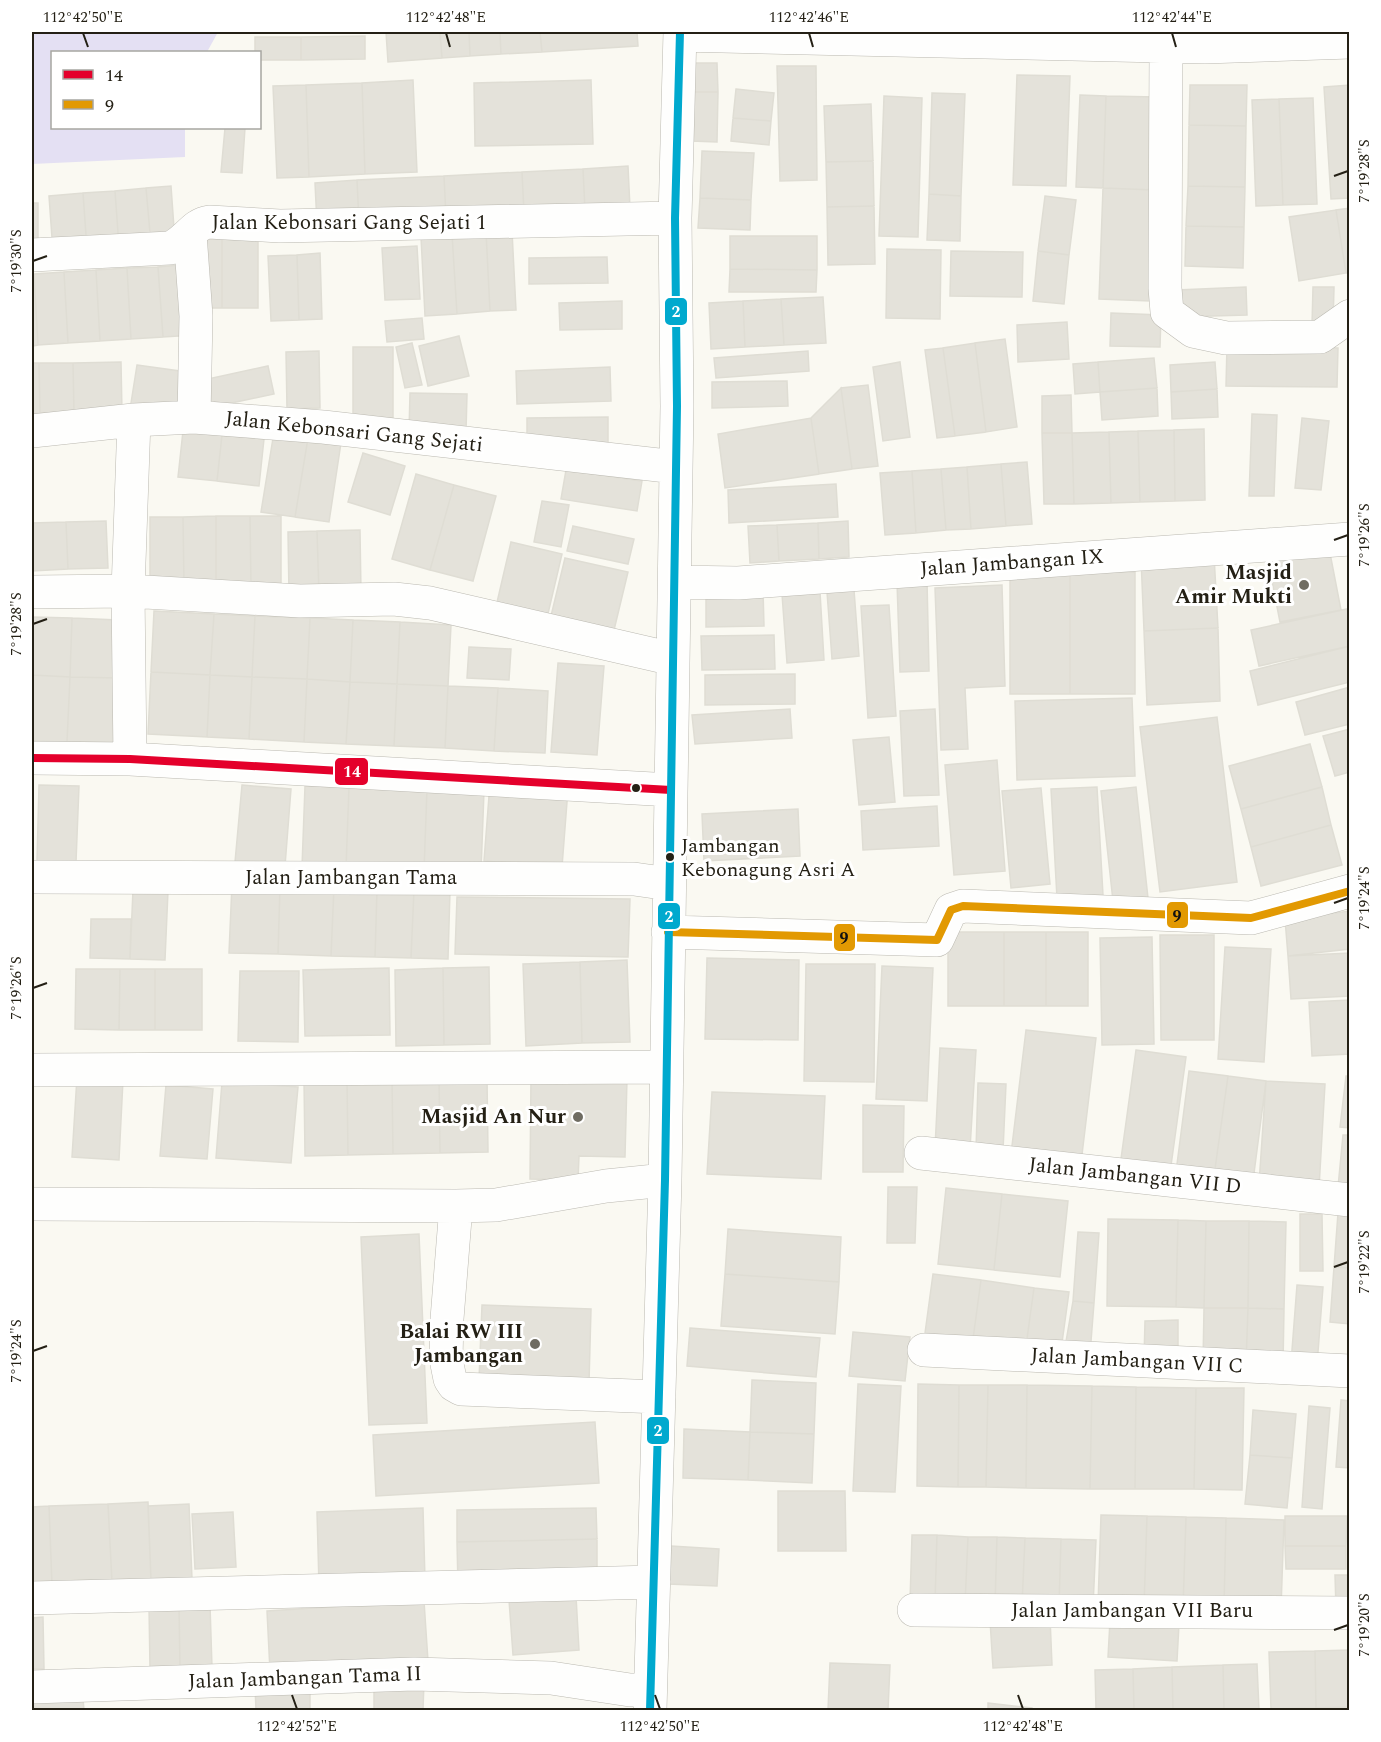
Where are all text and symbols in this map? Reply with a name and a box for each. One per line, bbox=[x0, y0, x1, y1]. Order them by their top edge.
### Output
text: 112°42'50"E bbox=[43, 6, 123, 29]
text: 112°42'48"E bbox=[406, 6, 486, 29]
text: 112°42'46"E bbox=[769, 6, 849, 29]
text: 112°42'44"E bbox=[1132, 6, 1212, 29]
legend bbox=[51, 51, 261, 129]
text: 14 bbox=[105, 62, 123, 89]
text: 9 bbox=[105, 92, 114, 119]
text: 7°19'28"S bbox=[1353, 139, 1376, 203]
street label: Jalan Kebonsari Gang Sejati 1 bbox=[212, 207, 487, 239]
text: 7°19'30"S bbox=[5, 229, 28, 293]
line badge: 2 bbox=[664, 297, 688, 326]
text: 2 bbox=[672, 300, 681, 324]
street label: Jalan Kebonsari Gang Sejati bbox=[223, 403, 485, 461]
text: 7°19'26"S bbox=[1353, 503, 1376, 567]
street label: Jalan Jambangan IX bbox=[919, 541, 1105, 585]
place label: Masjid Amir Mukti bbox=[1175, 557, 1292, 613]
marker: Masjid Amir Mukti bbox=[1297, 578, 1311, 592]
text: 7°19'28"S bbox=[5, 592, 28, 656]
line badge: 14 bbox=[334, 757, 369, 786]
text: 14 bbox=[343, 760, 361, 784]
unlabelled marker bbox=[630, 782, 642, 794]
place label: Jambangan Kebonagung Asri A bbox=[681, 831, 855, 885]
marker: Jambangan Kebonagung Asri A bbox=[664, 851, 676, 863]
street label: Jalan Jambangan Tama bbox=[245, 862, 458, 894]
text: 7°19'24"S bbox=[1353, 866, 1376, 930]
line badge: 9 bbox=[1166, 901, 1189, 929]
line badge: 2 bbox=[657, 902, 681, 930]
text: 9 bbox=[1173, 904, 1182, 928]
text: 2 bbox=[665, 905, 674, 929]
line badge: 9 bbox=[833, 923, 856, 952]
text: 9 bbox=[840, 926, 849, 950]
text: 7°19'26"S bbox=[5, 956, 28, 1020]
place label: Masjid An Nur bbox=[421, 1101, 566, 1133]
marker: Masjid An Nur bbox=[571, 1110, 585, 1124]
street label: Jalan Jambangan VII D bbox=[1027, 1149, 1243, 1203]
text: 7°19'22"S bbox=[1353, 1230, 1376, 1294]
place label: Balai RW III Jambangan bbox=[399, 1316, 523, 1372]
text: 7°19'24"S bbox=[5, 1319, 28, 1383]
marker: Balai RW III Jambangan bbox=[528, 1337, 542, 1351]
street label: Jalan Jambangan VII C bbox=[1030, 1339, 1244, 1383]
line badge: 2 bbox=[646, 1416, 670, 1445]
text: 2 bbox=[654, 1419, 663, 1443]
text: 7°19'20"S bbox=[1353, 1593, 1376, 1657]
street label: Jalan Jambangan VII Baru bbox=[1011, 1595, 1253, 1627]
street label: Jalan Jambangan Tama II bbox=[188, 1658, 422, 1698]
text: 112°42'52"E bbox=[257, 1715, 337, 1738]
text: 112°42'50"E bbox=[620, 1715, 700, 1738]
text: 112°42'48"E bbox=[983, 1715, 1063, 1738]

